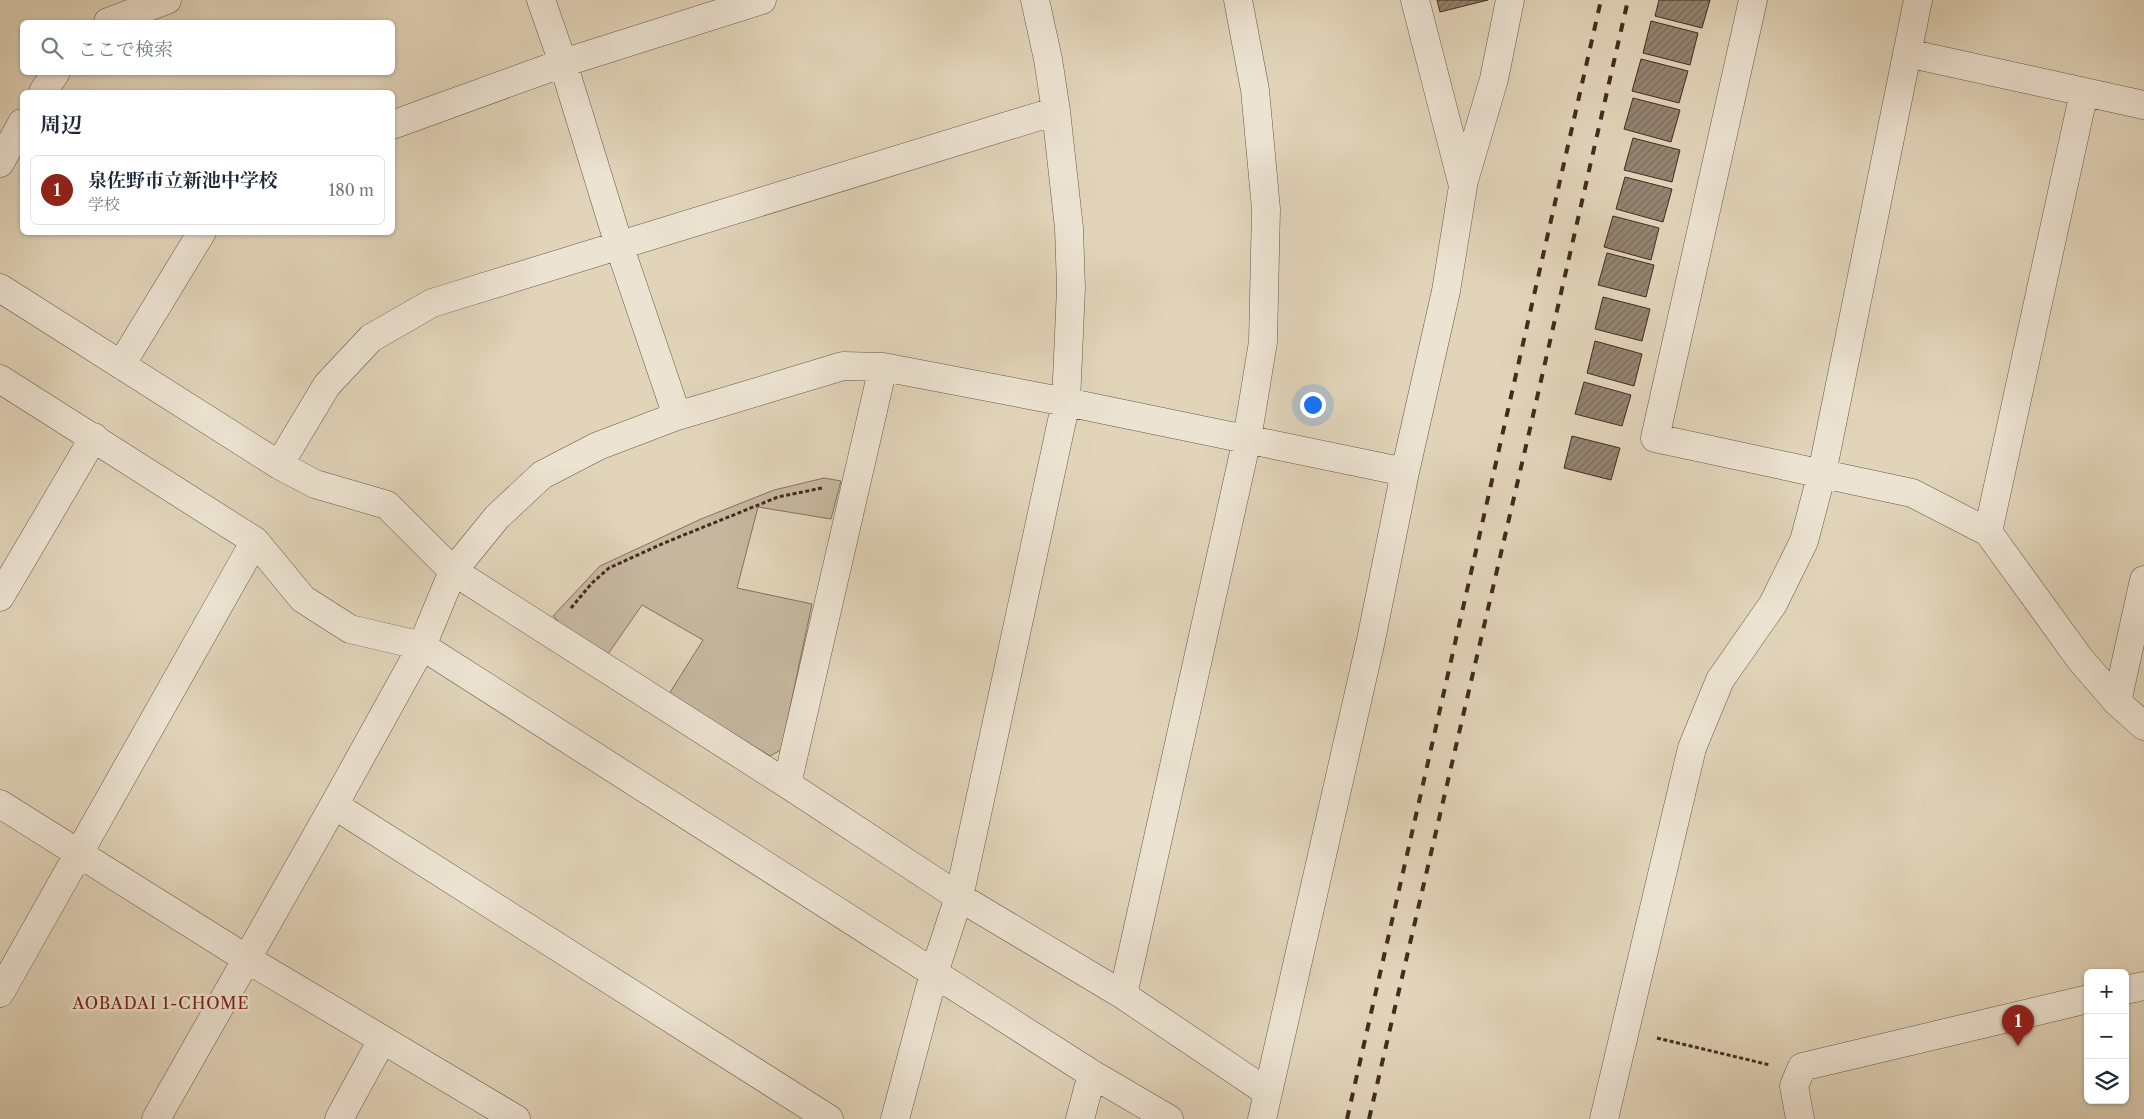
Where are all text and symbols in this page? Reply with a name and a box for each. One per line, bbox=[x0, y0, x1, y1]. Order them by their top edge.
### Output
search box bbox=[20, 20, 395, 75]
icon: search bbox=[38, 34, 66, 62]
text: ここで検索 bbox=[78, 38, 173, 61]
text: 周辺 bbox=[40, 112, 82, 137]
text: 泉佐野市立新池中学校 bbox=[88, 169, 278, 192]
text: 1 bbox=[53, 180, 61, 200]
text: 180 m bbox=[328, 180, 374, 200]
text: 学校 bbox=[88, 194, 120, 214]
your location bbox=[1300, 392, 1326, 418]
map controls bbox=[2084, 969, 2129, 1104]
button: + bbox=[2084, 969, 2129, 1014]
district label: AOBADAI 1-CHOME bbox=[72, 993, 249, 1013]
pin: 1 bbox=[2002, 1005, 2034, 1046]
button: − bbox=[2084, 1014, 2129, 1059]
button: layers bbox=[2084, 1059, 2129, 1104]

